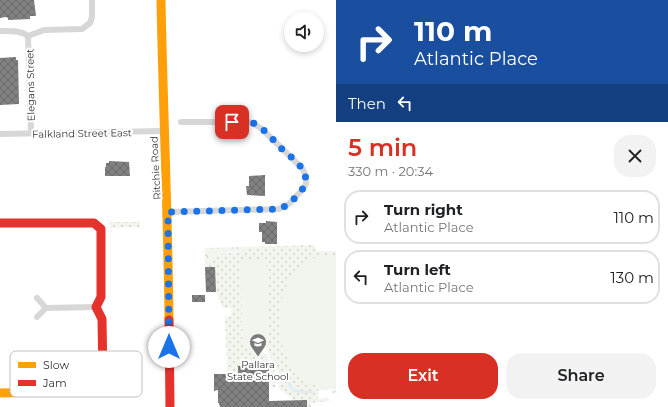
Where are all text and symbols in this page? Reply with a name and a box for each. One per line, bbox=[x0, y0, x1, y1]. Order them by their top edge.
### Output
map controls bbox=[284, 12, 324, 52]
button: sound bbox=[284, 12, 324, 52]
text: 110 m bbox=[414, 14, 492, 48]
icon: right bbox=[348, 16, 400, 68]
text: Atlantic Place bbox=[414, 48, 538, 70]
street label: Elegans Street bbox=[23, 49, 38, 121]
icon: left bbox=[394, 92, 416, 114]
text: Then bbox=[348, 94, 386, 113]
pin bbox=[215, 105, 249, 139]
icon: arrive bbox=[221, 111, 243, 133]
street label: Falkland Street East bbox=[32, 126, 132, 141]
text: 5 min bbox=[348, 133, 417, 162]
button: close bbox=[614, 135, 656, 177]
street label: Ritchie Road bbox=[147, 136, 164, 200]
text: 330 m · 20:34 bbox=[348, 163, 433, 179]
text: Turn right bbox=[384, 200, 463, 219]
icon: right bbox=[350, 206, 372, 228]
text: 110 m bbox=[613, 208, 654, 227]
text: Atlantic Place bbox=[384, 219, 474, 235]
text: Turn left bbox=[384, 260, 451, 279]
icon: left bbox=[350, 266, 372, 288]
text: 130 m bbox=[610, 268, 654, 287]
text: Atlantic Place bbox=[384, 279, 474, 295]
position arrow bbox=[148, 326, 190, 368]
school or university icon: Pallara State School bbox=[248, 332, 268, 357]
legend bbox=[10, 351, 142, 397]
button: Exit bbox=[348, 353, 498, 399]
button: Share bbox=[506, 353, 656, 399]
text: Slow bbox=[43, 358, 69, 372]
place label: Pallara State School bbox=[227, 358, 289, 383]
text: Jam bbox=[42, 376, 67, 390]

